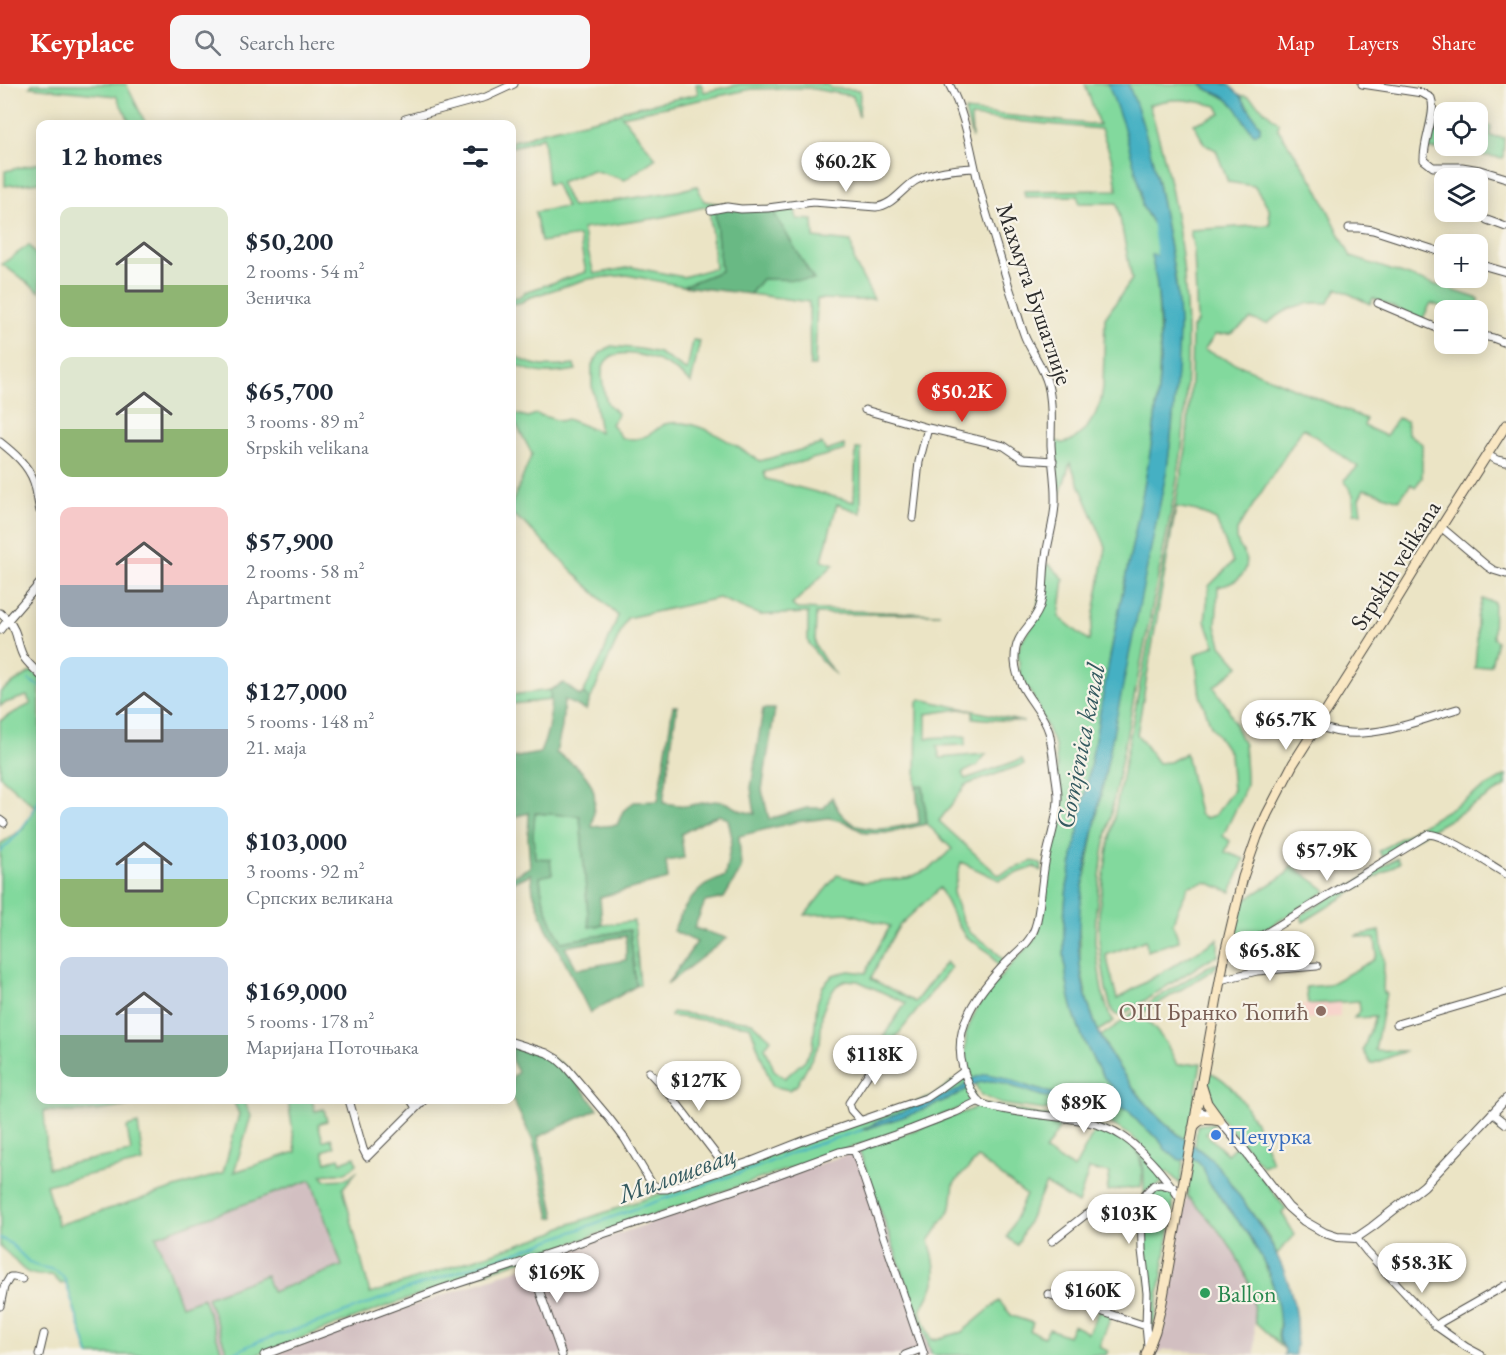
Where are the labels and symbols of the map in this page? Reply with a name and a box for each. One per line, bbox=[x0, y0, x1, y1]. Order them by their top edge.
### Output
pin: $60.2K bbox=[797, 142, 895, 193]
street label: Махмута Бушатлије bbox=[989, 199, 1081, 389]
pin: $50.2K bbox=[913, 372, 1011, 423]
street label: Srpskih velikana bbox=[1343, 494, 1447, 636]
water label: Gomjenica kanal bbox=[1047, 660, 1113, 832]
pin: $65.7K bbox=[1237, 700, 1335, 751]
pin: $57.9K bbox=[1278, 831, 1376, 882]
pin: $65.8K bbox=[1221, 931, 1319, 982]
place label: ОШ Бранко Ћопић bbox=[1118, 996, 1309, 1027]
marker: ОШ Бранко Ћопић bbox=[1314, 1004, 1328, 1018]
pin: $118K bbox=[833, 1035, 917, 1086]
pin: $127K bbox=[657, 1061, 741, 1112]
pin: $89K bbox=[1048, 1083, 1120, 1134]
place label: Печурка bbox=[1228, 1120, 1312, 1151]
marker: Печурка bbox=[1209, 1128, 1223, 1142]
water label: Милошевац bbox=[611, 1137, 741, 1212]
pin: $103K bbox=[1087, 1194, 1171, 1245]
pin: $58.3K bbox=[1373, 1243, 1471, 1294]
pin: $169K bbox=[515, 1253, 599, 1304]
pin: $160K bbox=[1051, 1271, 1135, 1322]
place label: Ballon bbox=[1217, 1278, 1277, 1309]
marker: Ballon bbox=[1198, 1286, 1212, 1300]

